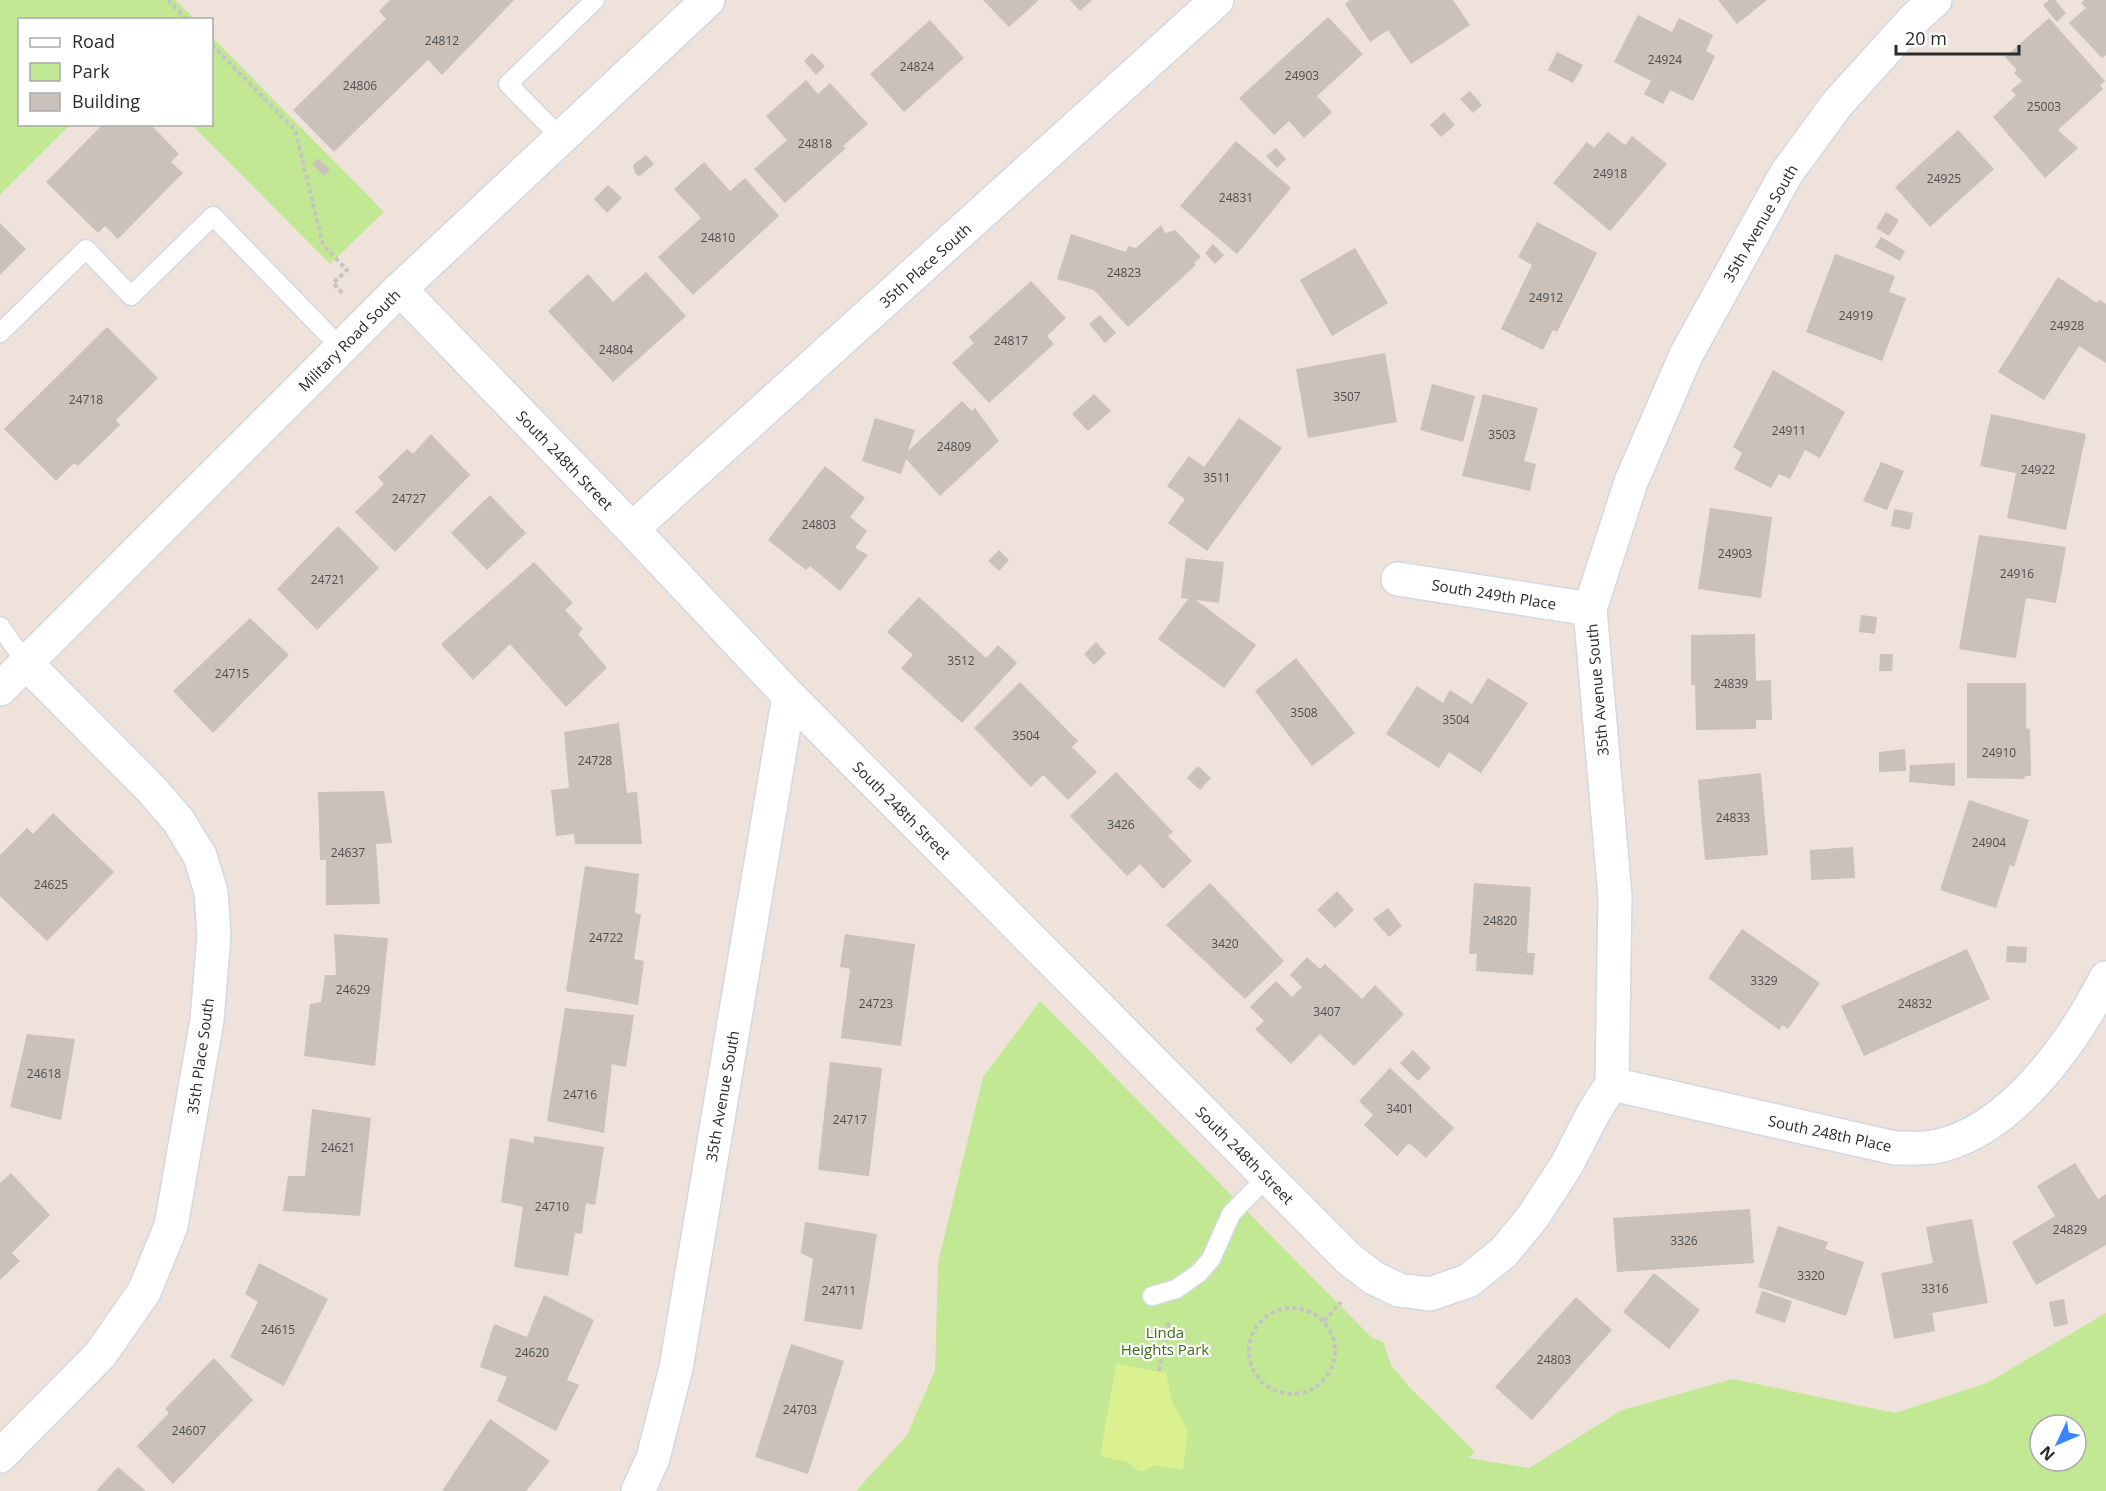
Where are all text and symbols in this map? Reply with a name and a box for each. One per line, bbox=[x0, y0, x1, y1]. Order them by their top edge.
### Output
legend bbox=[18, 18, 213, 126]
scale bar bbox=[1896, 18, 2019, 56]
text: 20 m bbox=[1905, 26, 1947, 50]
text: Road bbox=[72, 29, 115, 53]
house number: 24812 bbox=[425, 32, 459, 49]
house number: 24924 bbox=[1648, 51, 1682, 68]
house number: 24824 bbox=[900, 58, 934, 75]
text: Park bbox=[72, 59, 110, 83]
house number: 24903 bbox=[1285, 67, 1319, 84]
house number: 24806 bbox=[343, 77, 377, 94]
text: Building bbox=[72, 89, 140, 113]
house number: 25003 bbox=[2027, 98, 2061, 115]
house number: 24818 bbox=[798, 135, 832, 152]
street label: 35th Avenue South bbox=[1718, 161, 1802, 285]
house number: 24918 bbox=[1593, 165, 1627, 182]
house number: 24925 bbox=[1927, 170, 1961, 187]
house number: 24831 bbox=[1219, 189, 1253, 206]
street label: 35th Place South bbox=[875, 218, 975, 312]
house number: 24810 bbox=[701, 229, 735, 246]
house number: 24823 bbox=[1107, 264, 1141, 281]
street label: Military Road South bbox=[294, 285, 404, 395]
house number: 24912 bbox=[1529, 289, 1563, 306]
house number: 24919 bbox=[1839, 307, 1873, 324]
house number: 24928 bbox=[2050, 317, 2084, 334]
house number: 24817 bbox=[994, 332, 1028, 349]
house number: 24804 bbox=[599, 341, 633, 358]
house number: 3507 bbox=[1333, 388, 1361, 405]
house number: 24718 bbox=[69, 391, 103, 408]
street label: South 248th Street bbox=[512, 406, 618, 514]
house number: 24911 bbox=[1772, 422, 1806, 439]
house number: 3503 bbox=[1488, 426, 1516, 443]
house number: 24809 bbox=[937, 438, 971, 455]
house number: 24922 bbox=[2021, 461, 2055, 478]
house number: 3511 bbox=[1203, 469, 1231, 486]
house number: 24727 bbox=[392, 490, 426, 507]
house number: 24803 bbox=[802, 516, 836, 533]
house number: 24903 bbox=[1718, 545, 1752, 562]
house number: 24916 bbox=[2000, 565, 2034, 582]
house number: 24721 bbox=[311, 571, 345, 588]
street label: South 249th Place bbox=[1430, 574, 1558, 614]
street label: 35th Avenue South bbox=[1581, 623, 1613, 757]
house number: 3512 bbox=[947, 652, 975, 669]
house number: 24715 bbox=[215, 665, 249, 682]
house number: 24839 bbox=[1714, 675, 1748, 692]
house number: 3508 bbox=[1290, 704, 1318, 721]
house number: 3504 bbox=[1442, 711, 1470, 728]
house number: 3504 bbox=[1012, 727, 1040, 744]
house number: 24910 bbox=[1982, 744, 2016, 761]
house number: 24728 bbox=[578, 752, 612, 769]
street label: South 248th Street bbox=[849, 757, 955, 863]
house number: 24833 bbox=[1716, 809, 1750, 826]
house number: 3426 bbox=[1107, 816, 1135, 833]
house number: 24904 bbox=[1972, 834, 2006, 851]
house number: 24637 bbox=[331, 844, 365, 861]
house number: 24625 bbox=[34, 876, 68, 893]
house number: 24820 bbox=[1483, 912, 1517, 929]
house number: 24722 bbox=[589, 929, 623, 946]
house number: 3420 bbox=[1211, 935, 1239, 952]
house number: 3329 bbox=[1750, 972, 1778, 989]
house number: 24629 bbox=[336, 981, 370, 998]
house number: 24723 bbox=[859, 995, 893, 1012]
house number: 24832 bbox=[1898, 995, 1932, 1012]
street label: 35th Place South bbox=[182, 997, 218, 1115]
house number: 3407 bbox=[1313, 1003, 1341, 1020]
street label: 35th Avenue South bbox=[701, 1029, 743, 1163]
house number: 24618 bbox=[27, 1065, 61, 1082]
house number: 24716 bbox=[563, 1086, 597, 1103]
house number: 3401 bbox=[1386, 1100, 1414, 1117]
street label: South 248th Street bbox=[1192, 1102, 1298, 1208]
street label: South 248th Place bbox=[1766, 1110, 1894, 1156]
house number: 24717 bbox=[833, 1111, 867, 1128]
house number: 24621 bbox=[321, 1139, 355, 1156]
house number: 24710 bbox=[535, 1198, 569, 1215]
house number: 24829 bbox=[2053, 1221, 2087, 1238]
house number: 3326 bbox=[1670, 1232, 1698, 1249]
house number: 3320 bbox=[1797, 1267, 1825, 1284]
house number: 3316 bbox=[1921, 1280, 1949, 1297]
house number: 24711 bbox=[822, 1282, 856, 1299]
house number: 24615 bbox=[261, 1321, 295, 1338]
park label: Linda Heights Park bbox=[1121, 1322, 1209, 1359]
house number: 24620 bbox=[515, 1344, 549, 1361]
house number: 24803 bbox=[1537, 1351, 1571, 1368]
house number: 24703 bbox=[783, 1401, 817, 1418]
north arrow bbox=[2028, 1413, 2088, 1473]
house number: 24607 bbox=[172, 1422, 206, 1439]
text: N bbox=[2035, 1441, 2060, 1466]

